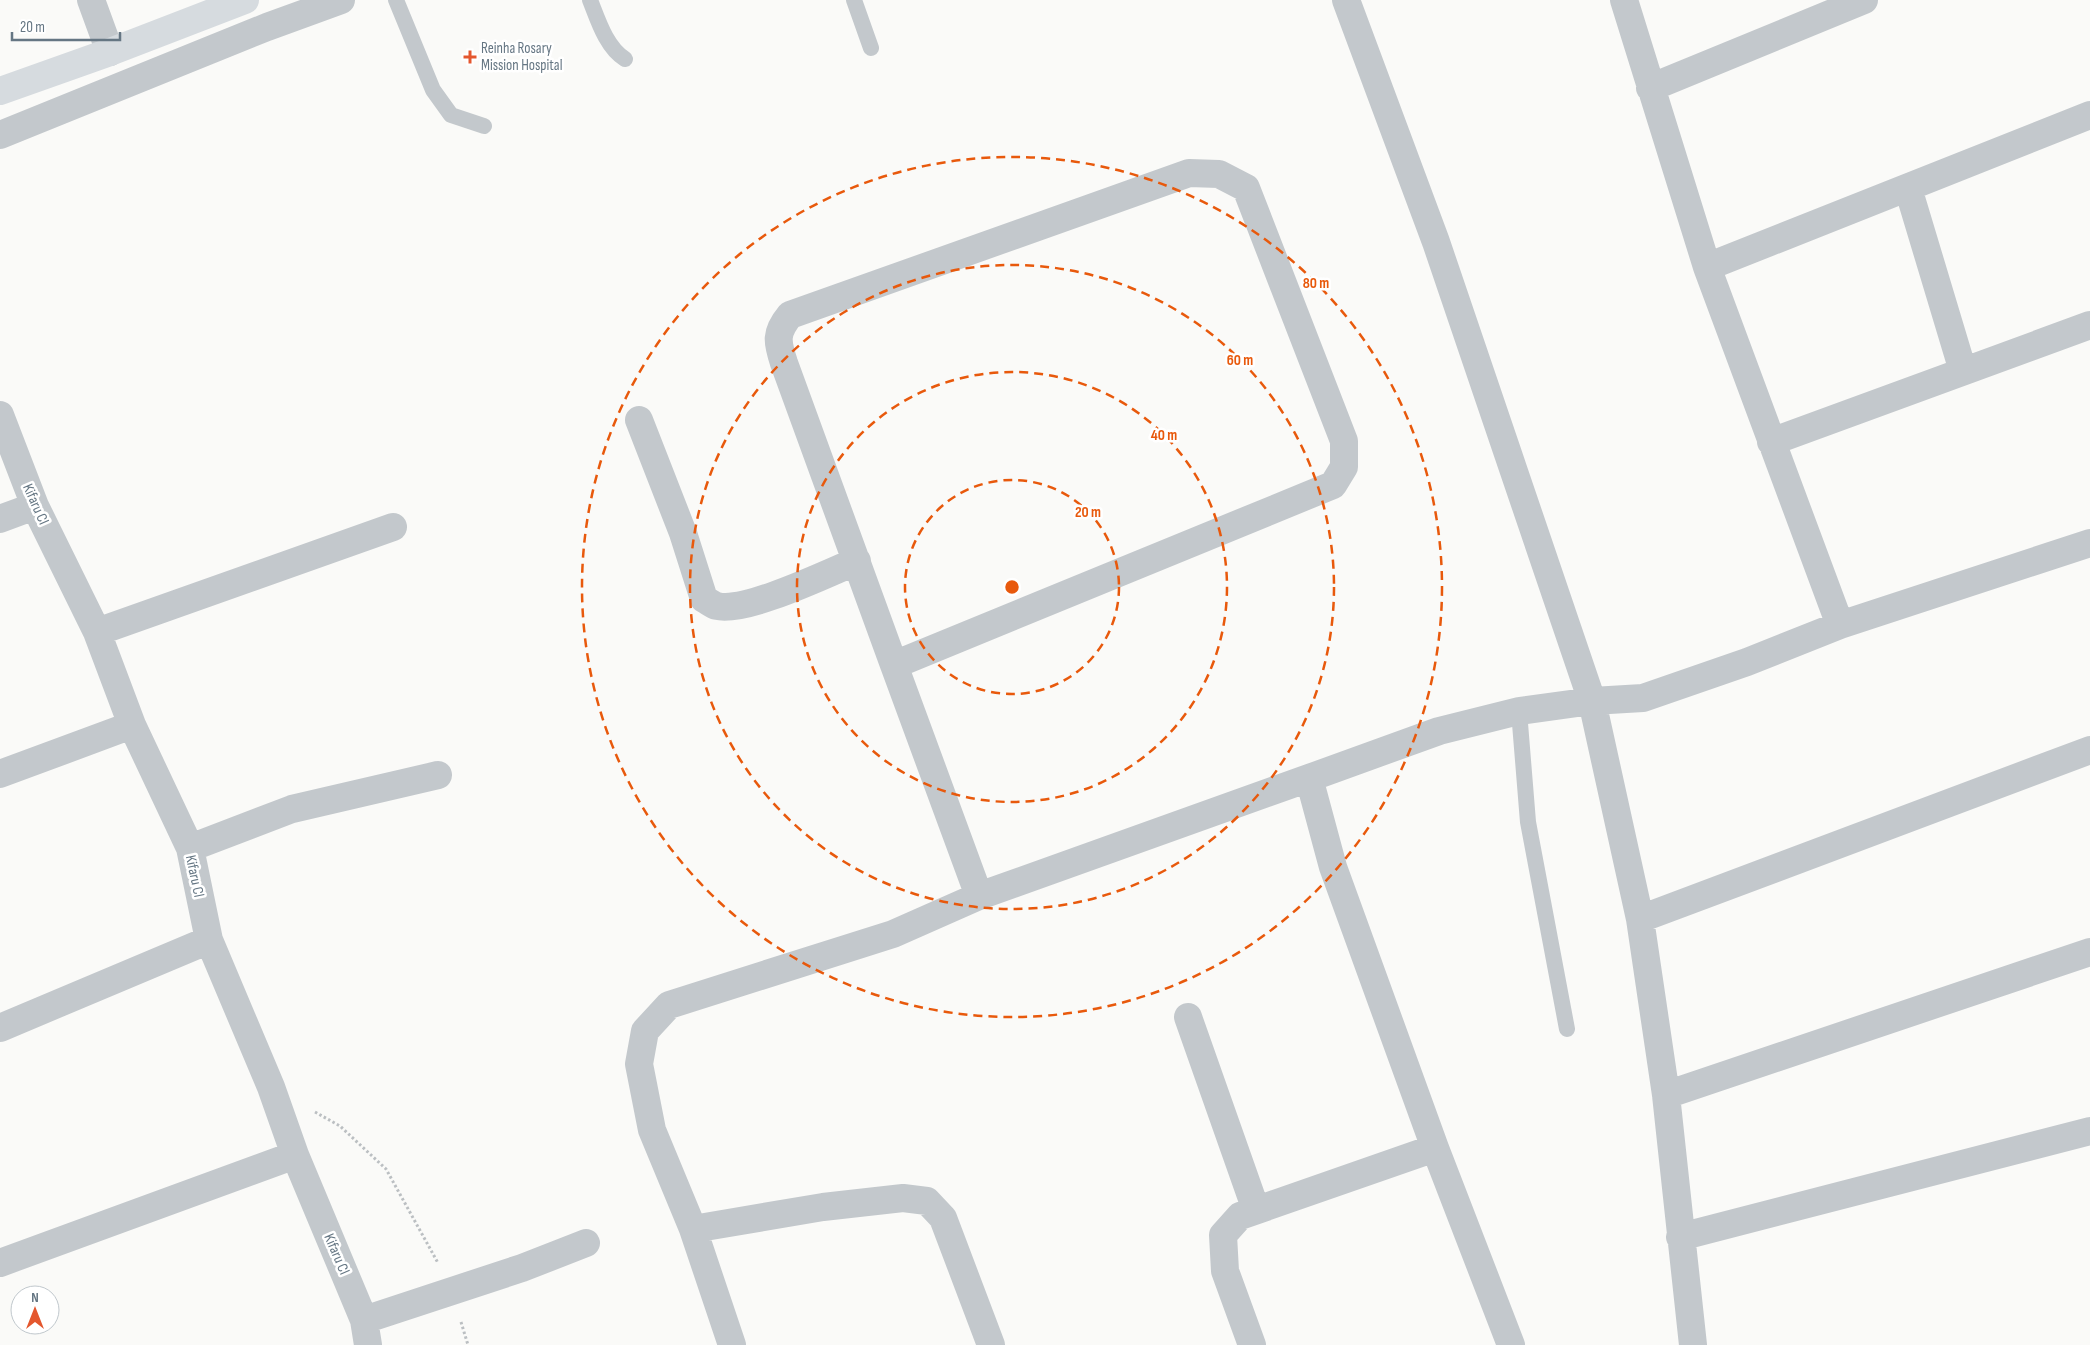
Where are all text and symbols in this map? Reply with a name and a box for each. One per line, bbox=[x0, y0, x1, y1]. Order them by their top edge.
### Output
scale bar bbox=[12, 10, 120, 42]
text: 20 m bbox=[20, 18, 45, 37]
place label: Reinha Rosary Mission Hospital bbox=[481, 39, 562, 75]
marker: Reinha Rosary Mission Hospital bbox=[463, 50, 477, 64]
text: 80 m bbox=[1303, 274, 1329, 293]
text: 60 m bbox=[1227, 351, 1253, 370]
text: 40 m bbox=[1151, 426, 1177, 445]
street label: Kifaru Cl bbox=[18, 481, 53, 528]
text: 20 m bbox=[1075, 503, 1101, 522]
centre of rings bbox=[1003, 578, 1021, 596]
street label: Kifaru Cl bbox=[181, 853, 208, 899]
street label: Kifaru Cl bbox=[319, 1231, 354, 1278]
north arrow bbox=[10, 1285, 60, 1335]
text: N bbox=[31, 1289, 39, 1306]

